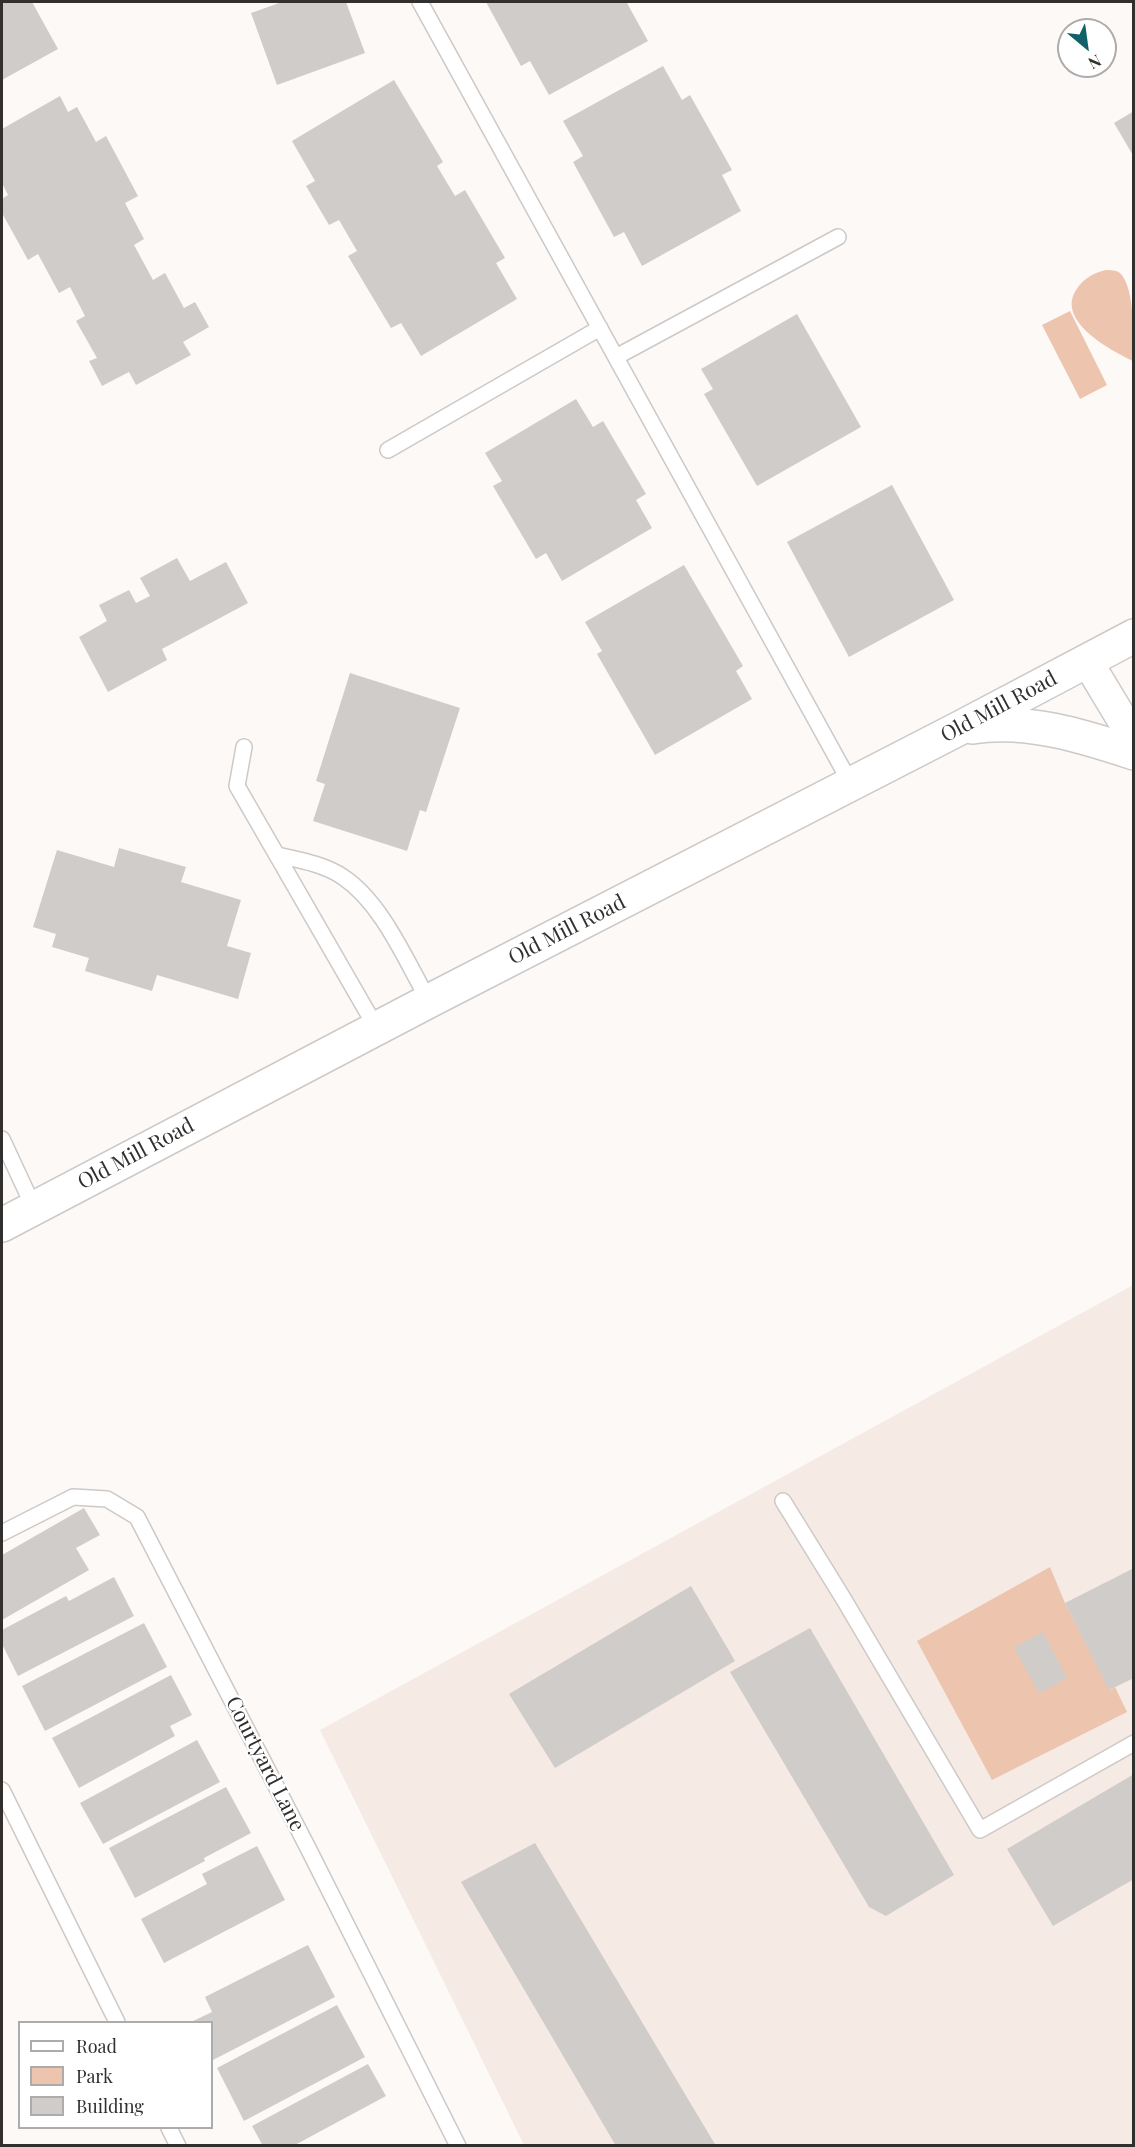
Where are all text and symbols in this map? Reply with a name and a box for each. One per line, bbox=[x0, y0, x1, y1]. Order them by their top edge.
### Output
north arrow bbox=[1057, 18, 1117, 78]
text: N bbox=[1085, 50, 1105, 74]
street label: Old Mill Road bbox=[937, 666, 1061, 748]
street label: Old Mill Road bbox=[504, 890, 630, 970]
street label: Old Mill Road bbox=[74, 1113, 198, 1195]
street label: Courtyard Lane bbox=[220, 1692, 310, 1836]
legend bbox=[18, 2021, 213, 2129]
text: Road bbox=[76, 2034, 117, 2058]
text: Park bbox=[76, 2064, 113, 2088]
text: Building bbox=[76, 2094, 144, 2118]

